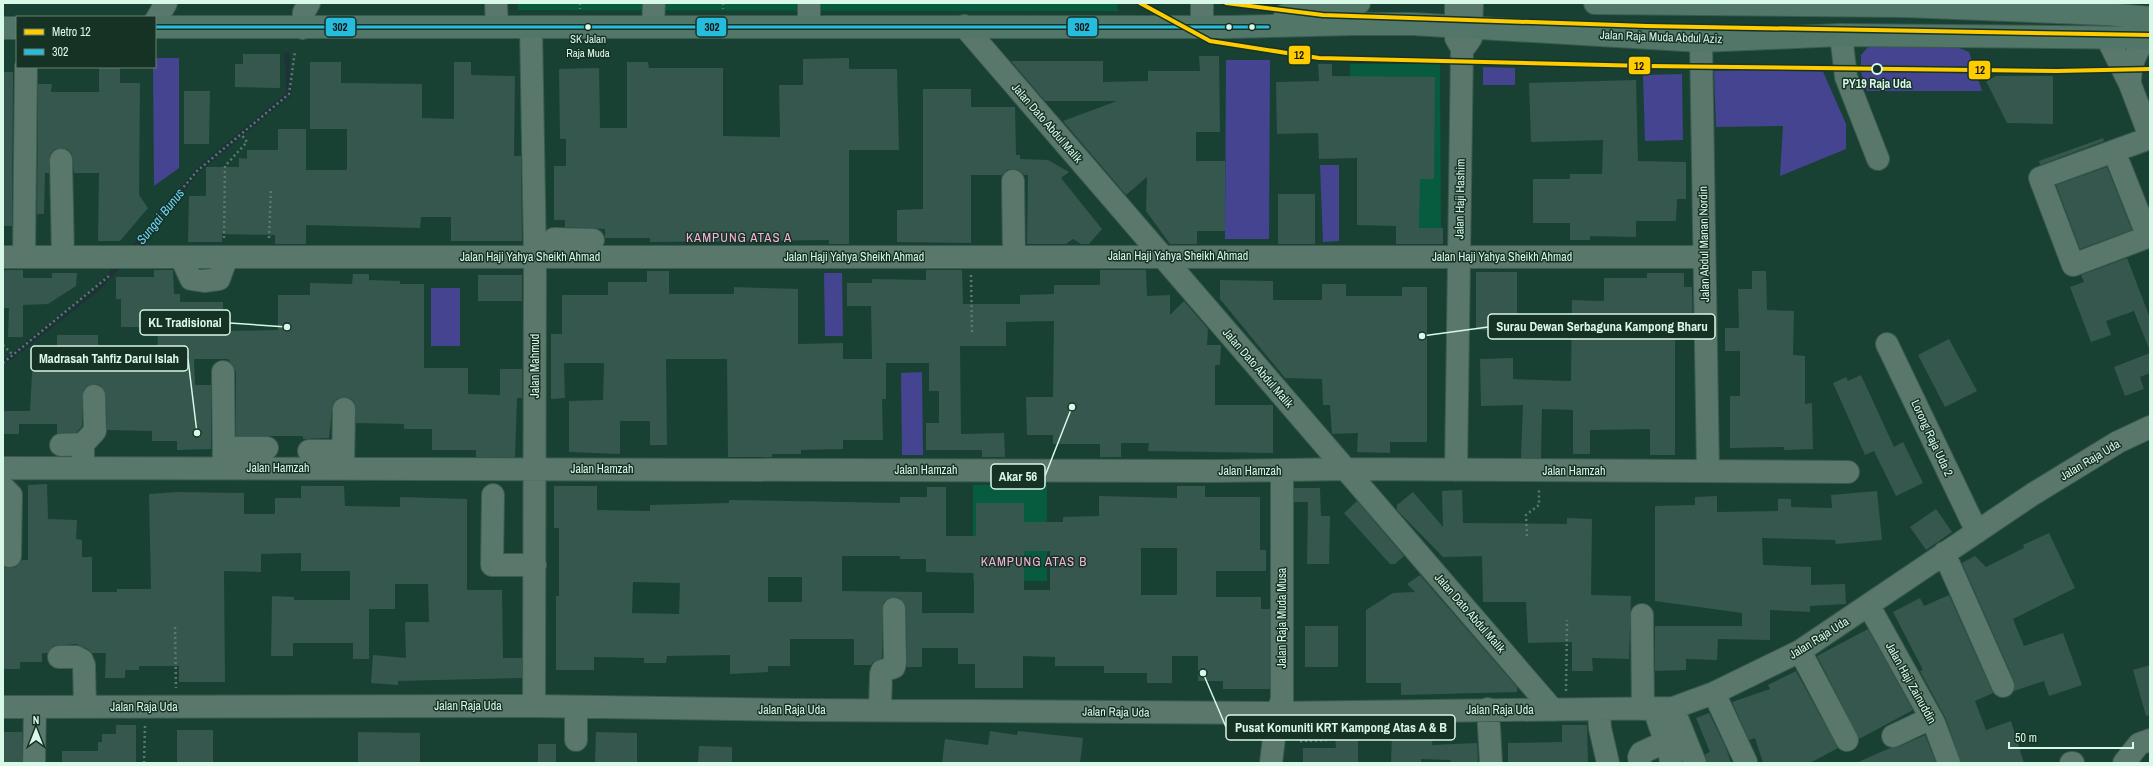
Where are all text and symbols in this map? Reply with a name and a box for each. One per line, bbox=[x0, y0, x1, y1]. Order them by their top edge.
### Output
legend bbox=[16, 16, 156, 68]
line badge: 302 bbox=[325, 17, 356, 37]
line badge: 302 bbox=[696, 17, 727, 37]
line badge: 302 bbox=[1067, 17, 1098, 37]
text: 302 bbox=[332, 20, 348, 34]
text: 302 bbox=[704, 20, 720, 34]
text: 302 bbox=[1074, 20, 1090, 34]
marker: SK Jalan Raja Muda bbox=[583, 22, 593, 32]
unlabelled marker bbox=[1224, 22, 1234, 32]
unlabelled marker bbox=[1247, 22, 1257, 32]
text: Metro 12 bbox=[52, 24, 91, 40]
street label: Jalan Raja Muda Abdul Aziz bbox=[1599, 27, 1723, 47]
place label: SK Jalan Raja Muda bbox=[566, 32, 610, 60]
text: 302 bbox=[52, 44, 68, 60]
line badge: 12 bbox=[1288, 45, 1311, 65]
text: 12 bbox=[1294, 48, 1304, 62]
line badge: 12 bbox=[1628, 56, 1651, 75]
text: 12 bbox=[1634, 59, 1644, 73]
line badge: 12 bbox=[1968, 60, 1991, 80]
marker: PY19 Raja Uda bbox=[1871, 63, 1883, 75]
text: 12 bbox=[1975, 63, 1985, 77]
place label: PY19 Raja Uda bbox=[1843, 76, 1912, 92]
street label: Jalan Dato Abdul Malik bbox=[1008, 80, 1086, 166]
street label: Jalan Haji Hashim bbox=[1451, 159, 1469, 239]
water label: Sungai Bunus bbox=[133, 185, 188, 248]
street label: Jalan Abdul Manan Nordin bbox=[1695, 186, 1713, 302]
district label: KAMPUNG ATAS A bbox=[686, 229, 792, 246]
street label: Jalan Haji Yahya Sheikh Ahmad bbox=[1108, 248, 1248, 264]
street label: Jalan Haji Yahya Sheikh Ahmad bbox=[460, 249, 600, 265]
street label: Jalan Haji Yahya Sheikh Ahmad bbox=[784, 249, 924, 265]
street label: Jalan Haji Yahya Sheikh Ahmad bbox=[1432, 249, 1572, 265]
callout: KL Tradisional bbox=[140, 310, 230, 335]
text: KL Tradisional bbox=[148, 314, 222, 331]
callout: Surau Dewan Serbaguna Kampong Bharu bbox=[1488, 314, 1715, 339]
text: Surau Dewan Serbaguna Kampong Bharu bbox=[1496, 318, 1708, 335]
street label: Jalan Dato Abdul Malik bbox=[1219, 325, 1297, 411]
street label: Jalan Mahmud bbox=[527, 334, 543, 398]
callout: Madrasah Tahfiz Darul Islah bbox=[31, 346, 188, 371]
text: Madrasah Tahfiz Darul Islah bbox=[39, 350, 179, 367]
street label: Lorong Raja Uda 2 bbox=[1907, 397, 1957, 479]
street label: Jalan Raja Uda bbox=[2057, 436, 2123, 484]
street label: Jalan Hamzah bbox=[247, 460, 309, 476]
street label: Jalan Hamzah bbox=[571, 461, 633, 477]
street label: Jalan Hamzah bbox=[895, 462, 957, 478]
street label: Jalan Hamzah bbox=[1219, 463, 1281, 479]
street label: Jalan Hamzah bbox=[1543, 463, 1605, 479]
callout: Akar 56 bbox=[991, 464, 1045, 489]
text: Akar 56 bbox=[999, 468, 1037, 485]
district label: KAMPUNG ATAS B bbox=[981, 553, 1087, 570]
street label: Jalan Raja Muda Musa bbox=[1274, 567, 1290, 668]
street label: Jalan Dato Abdul Malik bbox=[1431, 570, 1509, 656]
street label: Jalan Raja Uda bbox=[1786, 613, 1852, 663]
street label: Jalan Haji Zainuddin bbox=[1882, 639, 1940, 727]
street label: Jalan Raja Uda bbox=[434, 698, 502, 714]
street label: Jalan Raja Uda bbox=[110, 699, 178, 715]
street label: Jalan Raja Uda bbox=[758, 702, 826, 718]
street label: Jalan Raja Uda bbox=[1466, 702, 1534, 718]
street label: Jalan Raja Uda bbox=[1082, 703, 1150, 721]
north arrow bbox=[16, 710, 56, 750]
text: N bbox=[33, 713, 39, 727]
callout: Pusat Komuniti KRT Kampong Atas A & B bbox=[1226, 715, 1455, 740]
text: Pusat Komuniti KRT Kampong Atas A & B bbox=[1235, 719, 1447, 736]
scale bar bbox=[2009, 724, 2133, 750]
text: 50 m bbox=[2015, 730, 2037, 746]

